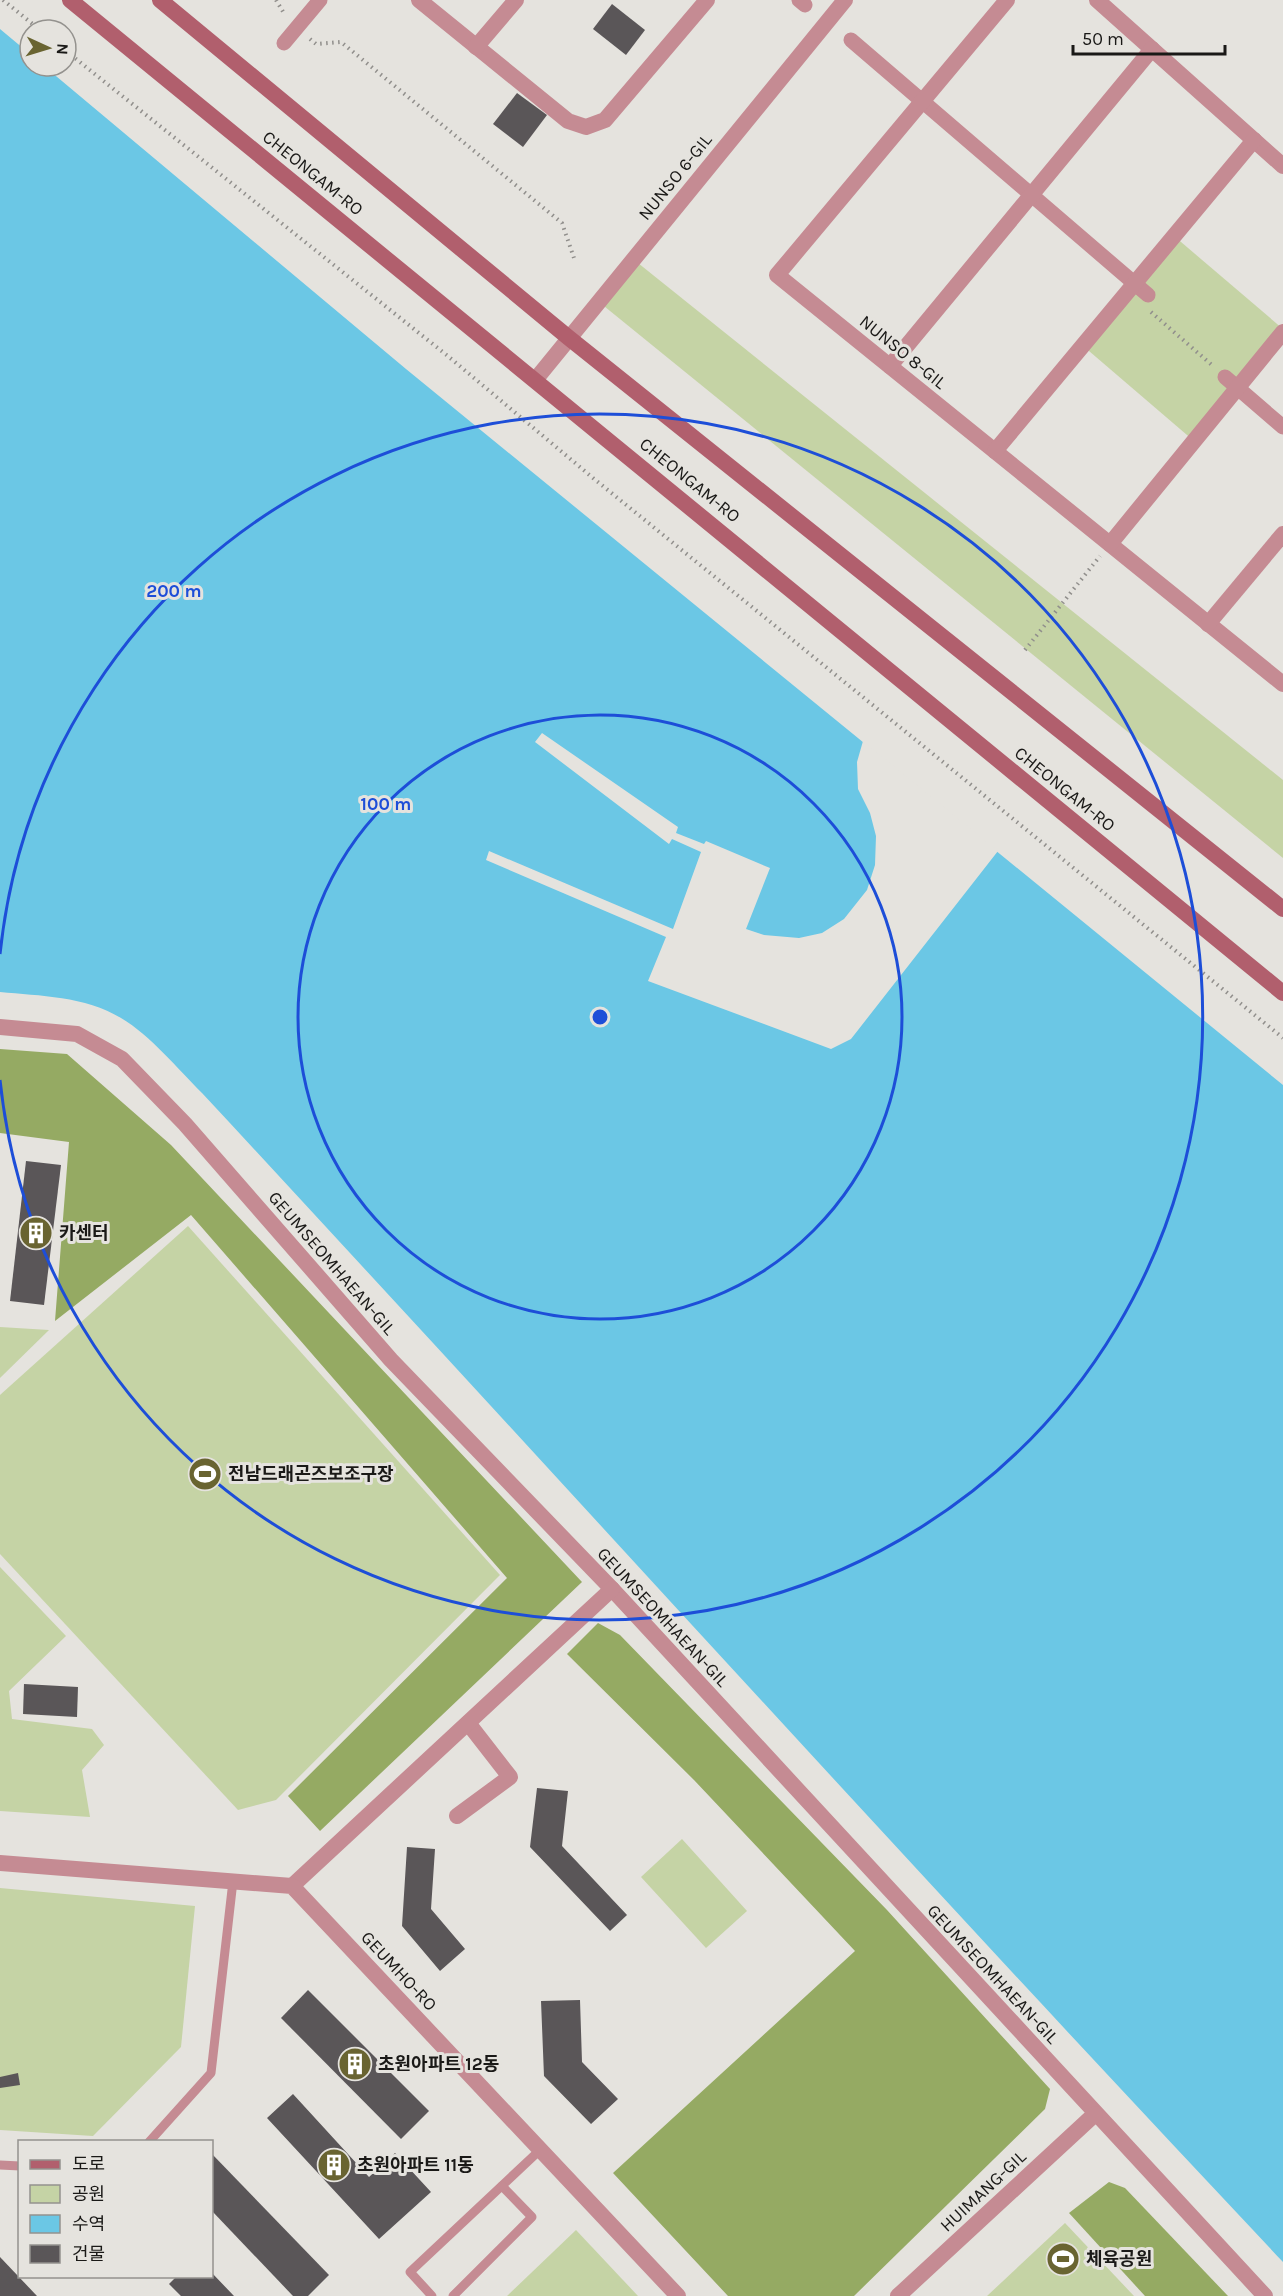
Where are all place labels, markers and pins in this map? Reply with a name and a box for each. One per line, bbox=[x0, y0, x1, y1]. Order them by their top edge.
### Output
centre of rings bbox=[590, 1007, 610, 1027]
building icon: 카센터 bbox=[18, 1215, 54, 1251]
place label: 카센터 bbox=[59, 1222, 109, 1244]
sports icon: 전남드래곤즈보조구장 bbox=[187, 1456, 223, 1492]
place label: 전남드래곤즈보조구장 bbox=[228, 1463, 394, 1485]
building icon: 초원아파트 12동 bbox=[337, 2046, 373, 2082]
place label: 초원아파트 12동 bbox=[378, 2053, 499, 2075]
building icon: 초원아파트 11동 bbox=[316, 2147, 352, 2183]
place label: 초원아파트 11동 bbox=[357, 2154, 474, 2176]
sports icon: 체육공원 bbox=[1045, 2241, 1081, 2277]
place label: 체육공원 bbox=[1086, 2248, 1152, 2270]

